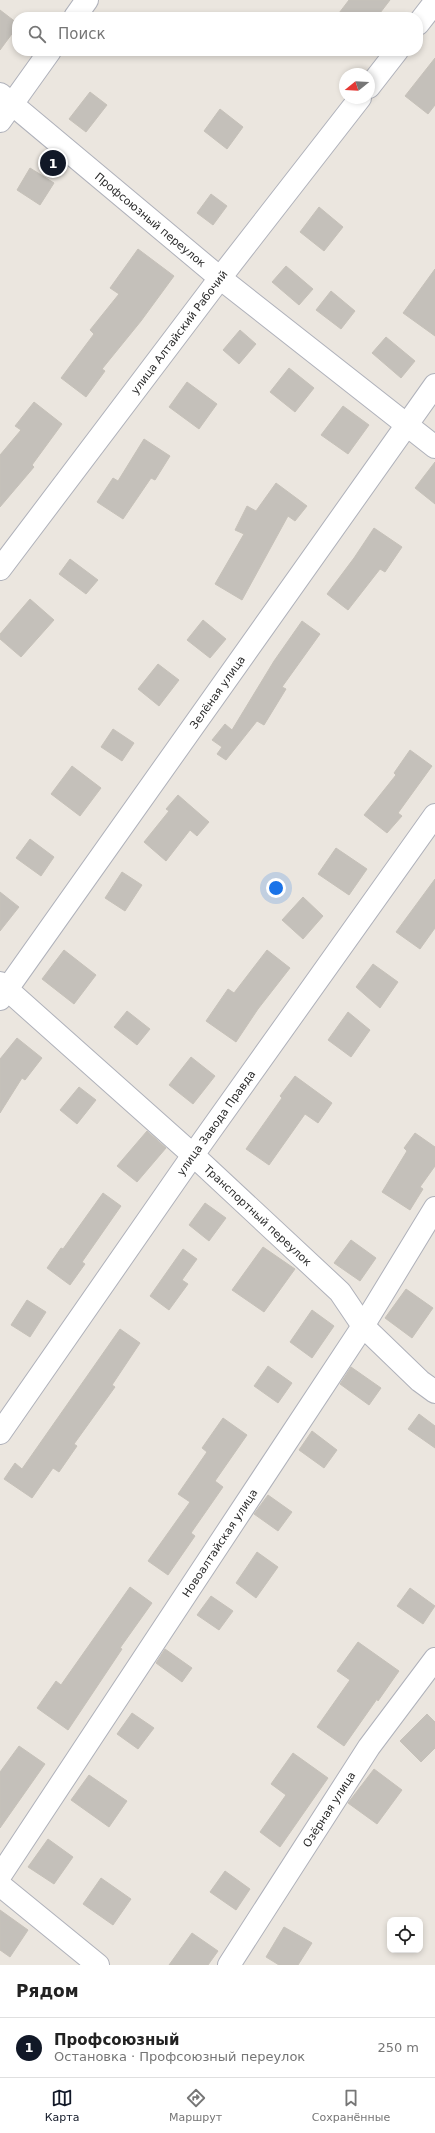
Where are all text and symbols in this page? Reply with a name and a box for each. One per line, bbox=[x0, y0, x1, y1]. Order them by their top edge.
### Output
search box bbox=[12, 12, 423, 56]
icon: search bbox=[26, 23, 48, 45]
text: Поиск bbox=[58, 25, 106, 43]
north arrow bbox=[339, 68, 375, 104]
pin: 1 bbox=[40, 148, 66, 178]
street label: Профсоюзный переулок bbox=[92, 170, 208, 270]
street label: улица Алтайский Рабочий bbox=[129, 268, 230, 397]
street label: Зелёная улица bbox=[187, 653, 248, 732]
your location bbox=[266, 878, 286, 898]
street label: улица Завода Правда bbox=[175, 1068, 258, 1178]
street label: Транспортный переулок bbox=[200, 1162, 314, 1269]
street label: Новоалтайская улица bbox=[180, 1487, 261, 1600]
street label: Озёрная улица bbox=[300, 1769, 358, 1850]
map controls bbox=[387, 1917, 423, 1953]
button: locate bbox=[387, 1917, 423, 1953]
text: Рядом bbox=[16, 1981, 79, 2001]
text: Профсоюзный bbox=[54, 2031, 179, 2049]
text: 1 bbox=[24, 2040, 34, 2055]
text: 250 m bbox=[377, 2040, 419, 2055]
text: Остановка · Профсоюзный переулок bbox=[54, 2049, 305, 2064]
tab: Карта bbox=[45, 2087, 79, 2124]
tab: Маршрут bbox=[169, 2087, 222, 2124]
tab: Сохранённые bbox=[312, 2087, 390, 2124]

